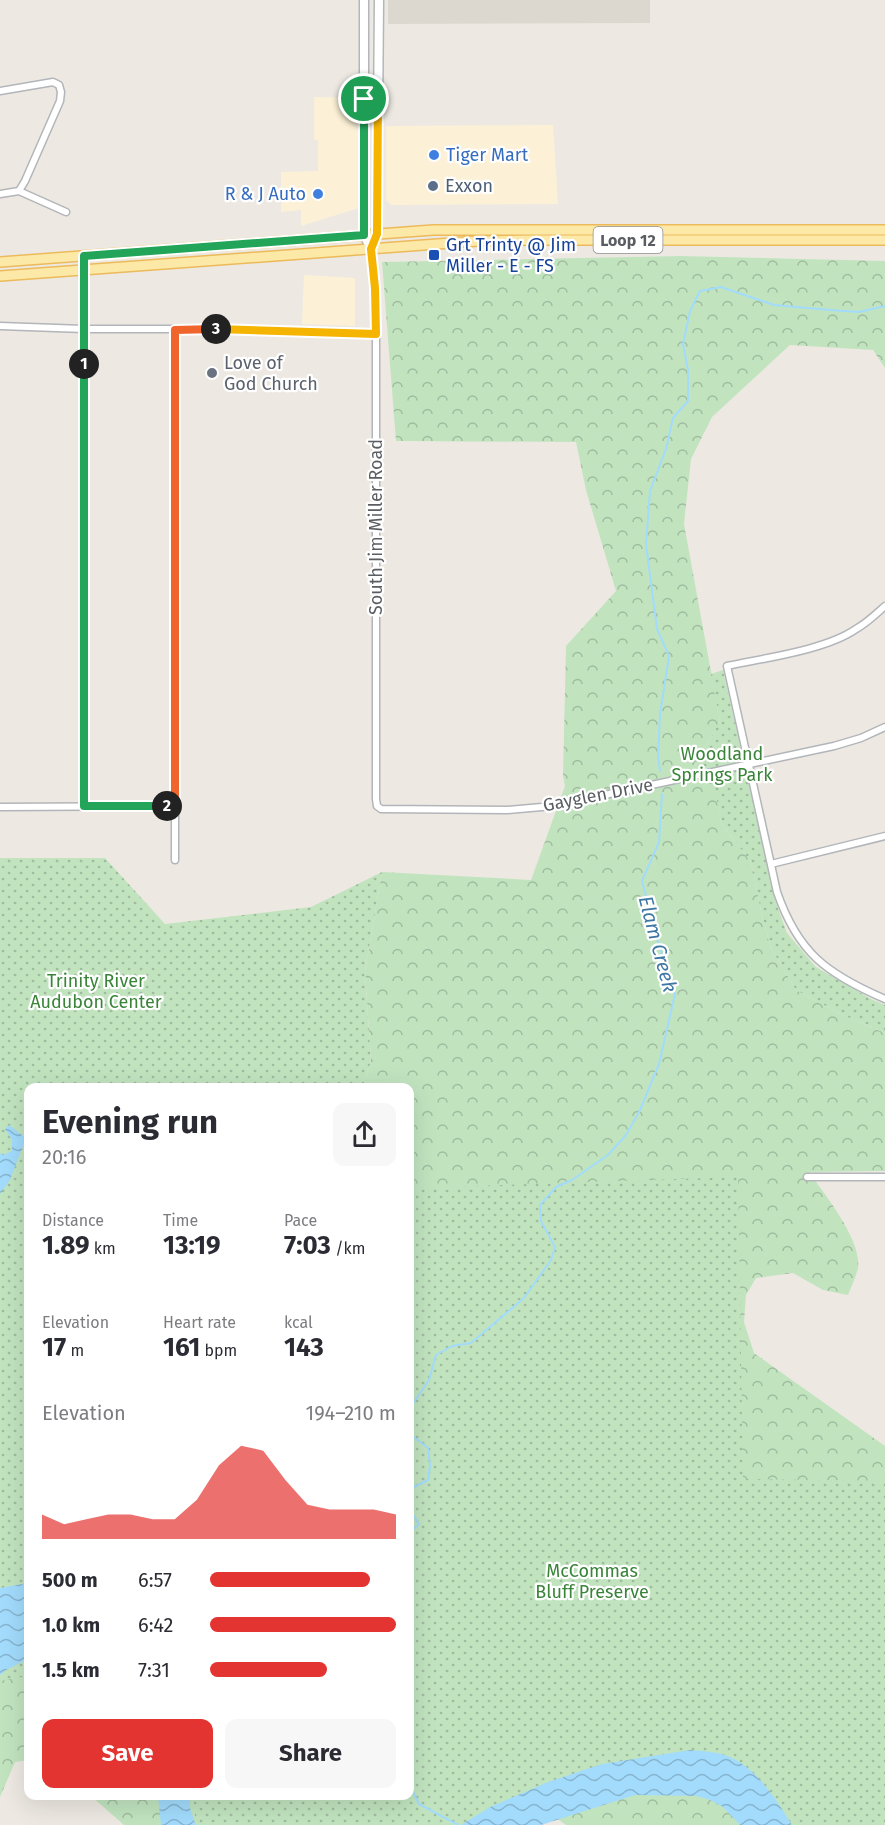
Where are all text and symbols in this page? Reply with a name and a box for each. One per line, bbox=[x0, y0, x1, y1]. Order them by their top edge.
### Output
pin bbox=[338, 73, 389, 124]
icon: arrive bbox=[347, 82, 380, 115]
place label: Tiger Mart bbox=[446, 144, 529, 166]
marker: Tiger Mart bbox=[427, 148, 441, 162]
place label: Exxon bbox=[445, 175, 493, 197]
marker: Exxon bbox=[426, 179, 440, 193]
place label: R & J Auto bbox=[225, 183, 306, 205]
marker: R & J Auto bbox=[311, 187, 325, 201]
road number: Loop 12 bbox=[594, 227, 662, 253]
place label: Grt Trinty @ Jim Miller - E - FS bbox=[446, 234, 576, 277]
marker: Grt Trinty @ Jim Miller - E - FS bbox=[427, 248, 441, 262]
pin: 3 bbox=[201, 314, 231, 344]
text: 3 bbox=[212, 319, 220, 338]
pin: 1 bbox=[69, 349, 99, 379]
place label: Love of God Church bbox=[224, 352, 318, 395]
text: 1 bbox=[80, 354, 88, 373]
marker: Love of God Church bbox=[205, 366, 219, 380]
street label: South Jim Miller Road bbox=[365, 439, 387, 615]
park label: Woodland Springs Park bbox=[672, 743, 773, 786]
street label: Gayglen Drive bbox=[541, 774, 655, 816]
pin: 2 bbox=[152, 791, 182, 821]
text: 2 bbox=[163, 796, 171, 815]
water label: Elam Creek bbox=[634, 893, 682, 995]
park label: Trinity River Audubon Center bbox=[30, 970, 162, 1013]
text: Evening run bbox=[42, 1102, 218, 1142]
button: share bbox=[333, 1103, 396, 1166]
text: 20:16 bbox=[42, 1145, 86, 1169]
text: Distance bbox=[42, 1211, 104, 1230]
text: Time bbox=[163, 1211, 198, 1230]
text: Pace bbox=[284, 1211, 317, 1230]
text: 1.89 bbox=[42, 1230, 90, 1261]
text: 13:19 bbox=[163, 1230, 221, 1261]
text: 7:03 bbox=[284, 1230, 331, 1261]
text: km bbox=[90, 1239, 116, 1258]
text: /km bbox=[331, 1239, 365, 1258]
text: Elevation bbox=[42, 1313, 109, 1332]
text: Heart rate bbox=[163, 1313, 236, 1332]
text: kcal bbox=[284, 1313, 313, 1332]
text: 17 bbox=[42, 1332, 66, 1363]
text: 161 bbox=[163, 1332, 200, 1363]
text: 143 bbox=[284, 1332, 324, 1363]
text: m bbox=[66, 1341, 84, 1360]
text: bpm bbox=[200, 1341, 237, 1360]
text: Elevation bbox=[42, 1401, 126, 1425]
text: 194–210 m bbox=[306, 1401, 396, 1425]
park label: McCommas Bluff Preserve bbox=[535, 1560, 649, 1603]
text: 500 m bbox=[42, 1568, 98, 1592]
text: 6:57 bbox=[138, 1568, 172, 1592]
text: 1.0 km bbox=[42, 1613, 100, 1637]
text: 6:42 bbox=[138, 1613, 174, 1637]
text: 1.5 km bbox=[42, 1658, 100, 1682]
text: 7:31 bbox=[138, 1658, 170, 1682]
button: Save bbox=[42, 1719, 213, 1788]
button: Share bbox=[225, 1719, 396, 1788]

